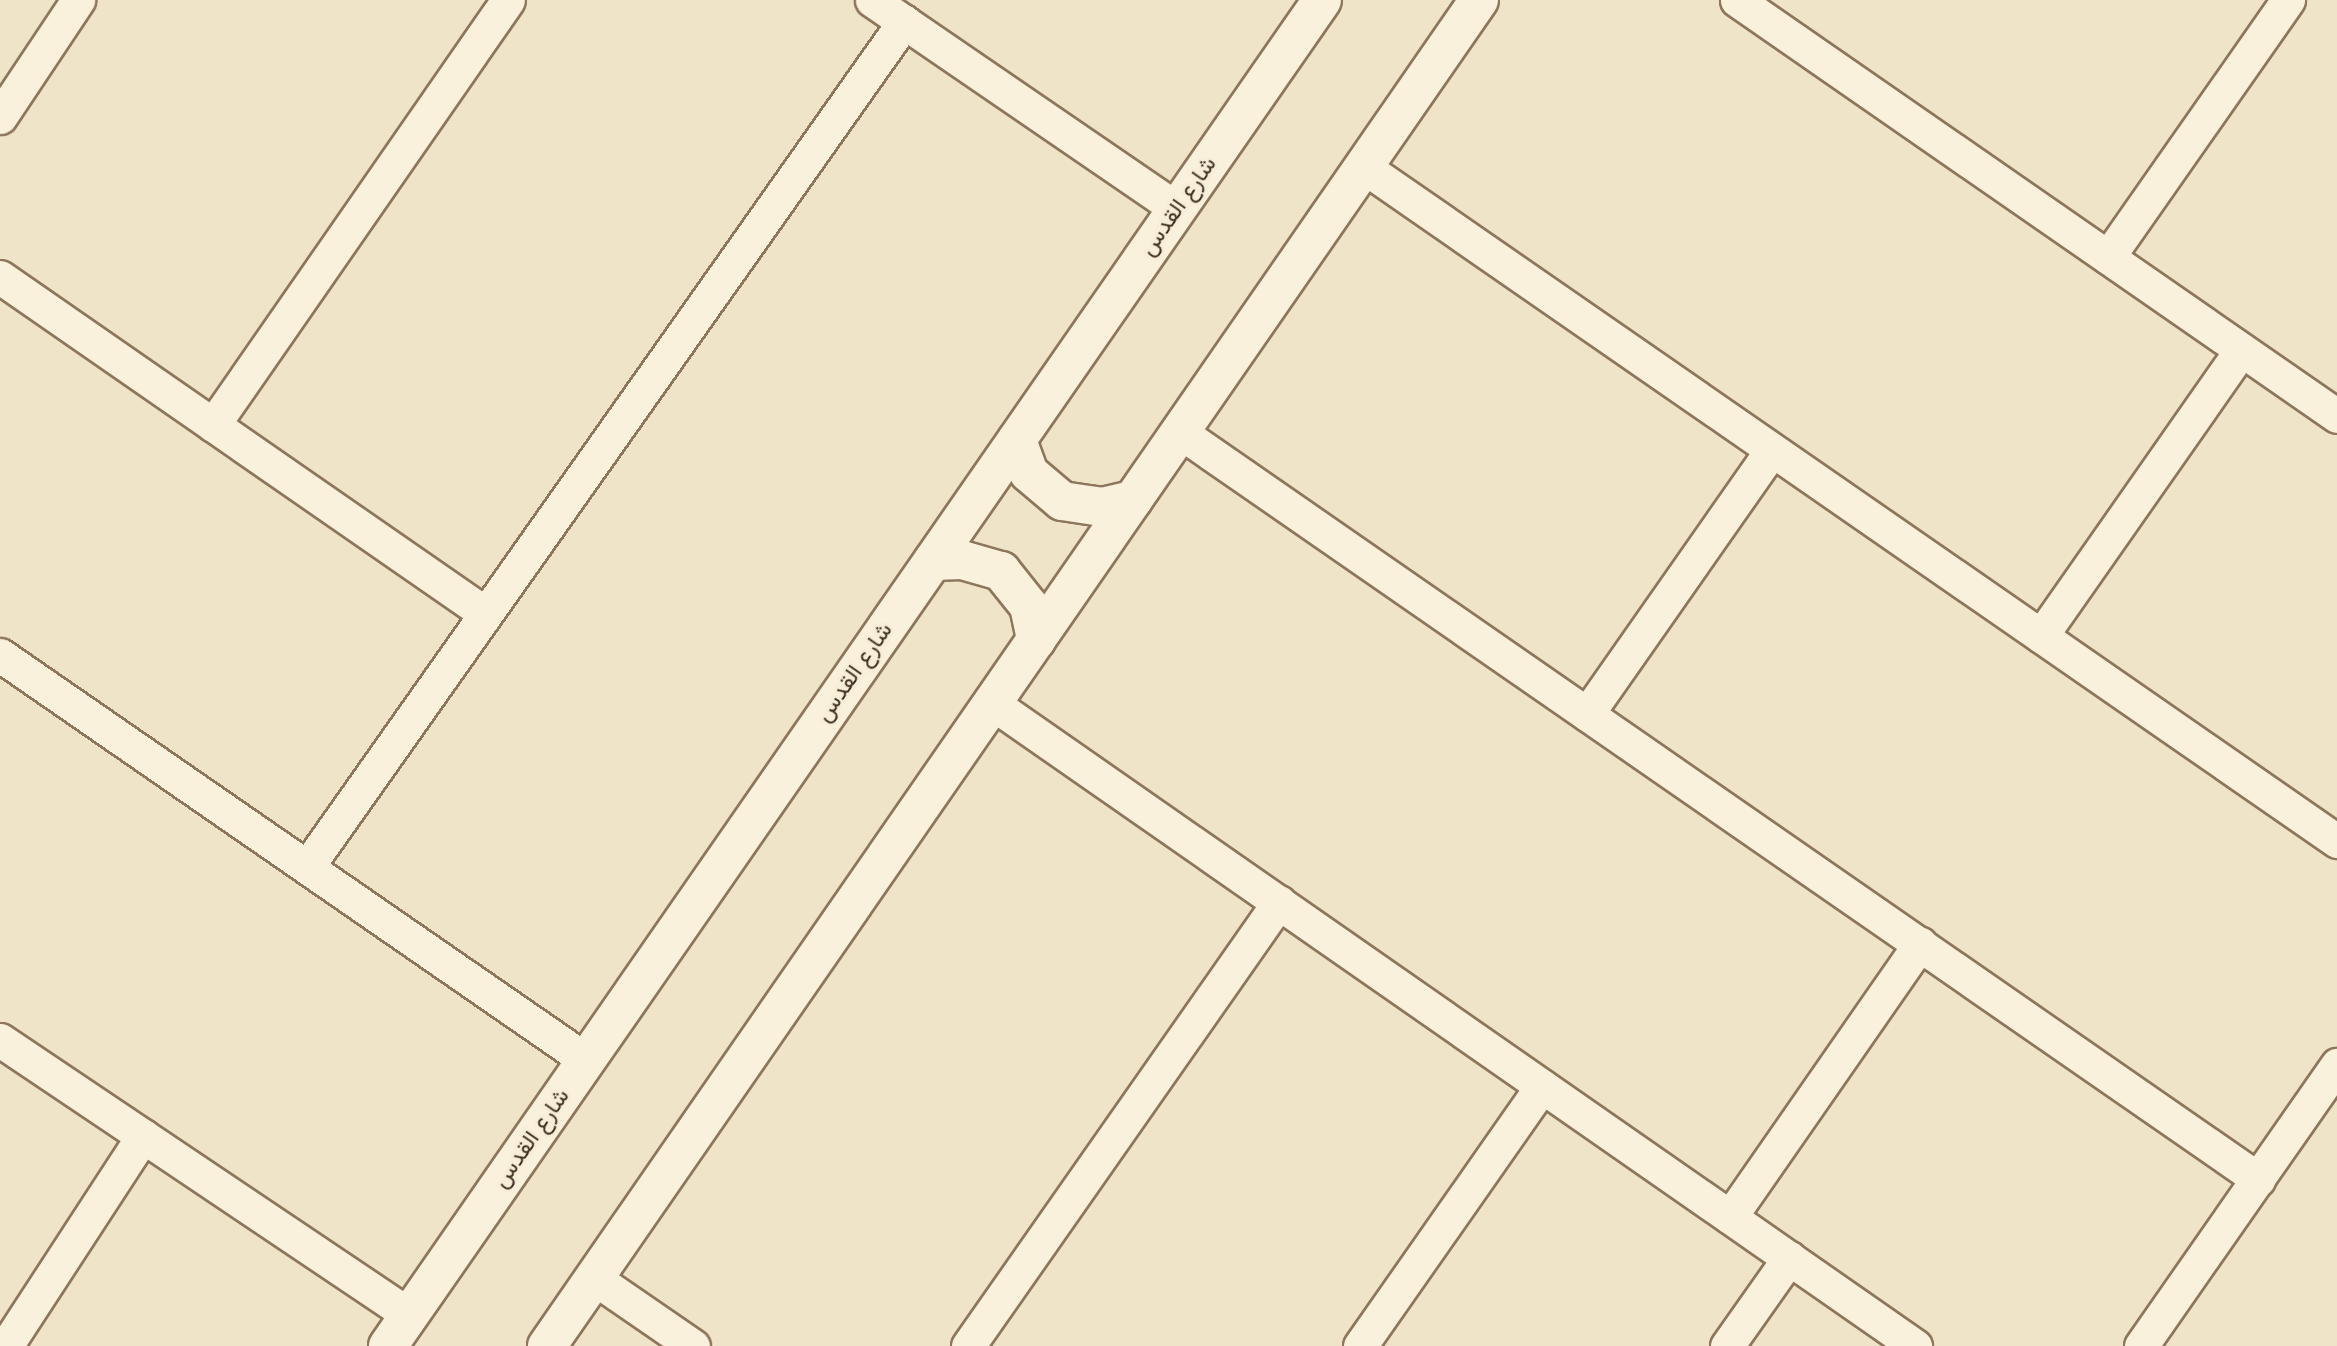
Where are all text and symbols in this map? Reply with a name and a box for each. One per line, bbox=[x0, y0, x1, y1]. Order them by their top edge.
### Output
street label: شارع القدس bbox=[1135, 152, 1223, 262]
street label: شارع القدس bbox=[811, 618, 899, 728]
street label: شارع القدس bbox=[488, 1084, 576, 1194]

